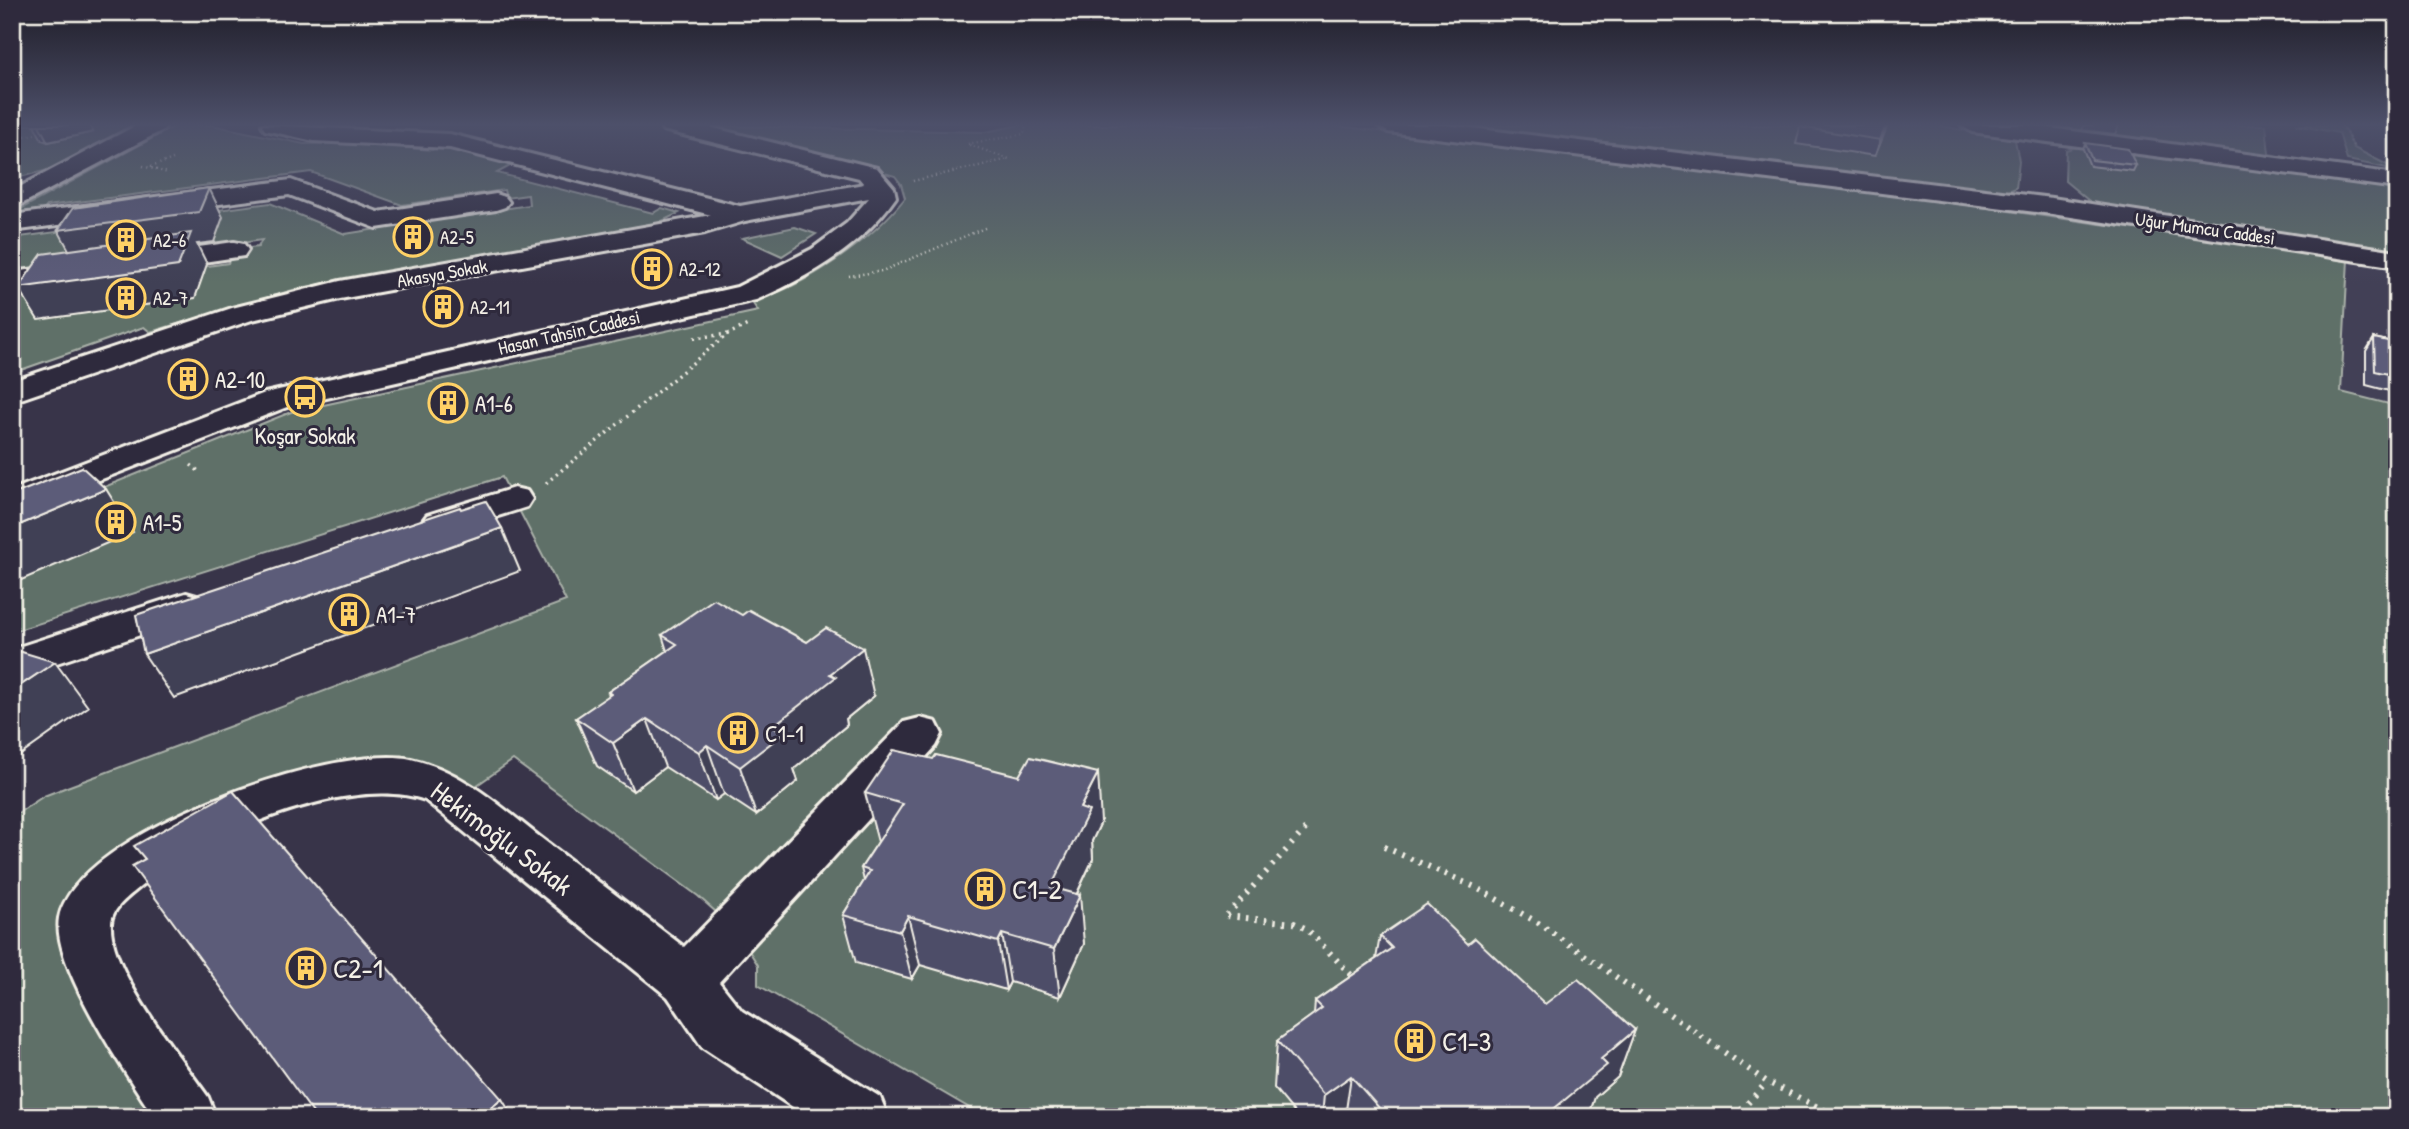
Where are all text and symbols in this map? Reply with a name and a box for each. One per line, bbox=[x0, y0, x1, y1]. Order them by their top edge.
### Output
street label: Uğur Mumcu Caddesi bbox=[2133, 205, 2277, 251]
building icon: A2-5 bbox=[392, 216, 434, 258]
building icon: A2-6 bbox=[105, 219, 147, 261]
place label: A2-5 bbox=[440, 224, 474, 250]
place label: A2-6 bbox=[153, 227, 186, 253]
building icon: A2-12 bbox=[631, 248, 673, 290]
street label: Akasya Sokak bbox=[395, 252, 489, 294]
place label: A2-12 bbox=[679, 256, 721, 282]
building icon: A2-7 bbox=[105, 277, 147, 319]
place label: A2-7 bbox=[153, 285, 188, 311]
building icon: A2-11 bbox=[422, 286, 464, 328]
place label: A2-11 bbox=[470, 294, 510, 320]
street label: Hasan Tahsin Caddesi bbox=[496, 303, 642, 361]
building icon: A2-10 bbox=[167, 358, 209, 400]
place label: A2-10 bbox=[215, 364, 265, 395]
bus stop icon: Koşar Sokak bbox=[284, 376, 326, 418]
building icon: A1-6 bbox=[427, 382, 469, 424]
place label: A1-6 bbox=[475, 388, 513, 419]
place label: Koşar Sokak bbox=[254, 420, 356, 451]
building icon: A1-5 bbox=[95, 501, 137, 543]
place label: A1-5 bbox=[143, 507, 182, 538]
building icon: A1-7 bbox=[328, 593, 370, 635]
place label: A1-7 bbox=[376, 599, 416, 630]
building icon: C1-1 bbox=[717, 712, 759, 754]
place label: C1-1 bbox=[765, 718, 804, 749]
street label: Hekimoğlu Sokak bbox=[423, 772, 581, 904]
building icon: C1-2 bbox=[964, 868, 1006, 910]
place label: C1-2 bbox=[1012, 870, 1062, 908]
building icon: C2-1 bbox=[285, 947, 327, 989]
place label: C2-1 bbox=[333, 949, 383, 987]
building icon: C1-3 bbox=[1394, 1020, 1436, 1062]
place label: C1-3 bbox=[1442, 1022, 1491, 1060]

